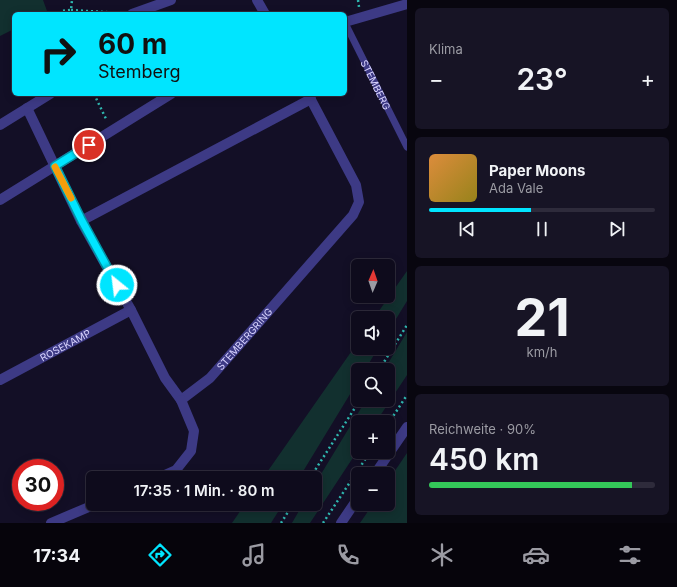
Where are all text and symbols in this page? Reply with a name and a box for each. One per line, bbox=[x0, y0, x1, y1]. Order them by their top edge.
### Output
text: 60 m bbox=[98, 27, 167, 61]
icon: right bbox=[32, 28, 84, 80]
text: Klima bbox=[429, 41, 463, 57]
street label: STEMBERG bbox=[358, 58, 393, 112]
text: Stemberg bbox=[98, 61, 181, 82]
text: 23° bbox=[516, 61, 568, 97]
text: − bbox=[429, 66, 444, 92]
text: + bbox=[640, 66, 655, 92]
pin bbox=[72, 128, 106, 162]
icon: arrive bbox=[78, 134, 100, 156]
text: Paper Moons bbox=[489, 161, 585, 180]
text: Ada Vale bbox=[489, 180, 543, 196]
icon: previous bbox=[456, 218, 478, 240]
icon: pause bbox=[531, 218, 553, 240]
icon: next bbox=[606, 218, 628, 240]
north arrow bbox=[351, 259, 395, 303]
map controls bbox=[351, 259, 395, 511]
position arrow bbox=[96, 264, 138, 306]
text: 21 bbox=[514, 286, 570, 349]
street label: STEMBERGRING bbox=[214, 305, 275, 372]
button: sound bbox=[351, 311, 395, 355]
street label: ROSEKAMP bbox=[38, 327, 93, 364]
text: km/h bbox=[527, 344, 557, 360]
button: search bbox=[351, 363, 395, 407]
button: + bbox=[351, 415, 395, 459]
text: Reichweite · 90% bbox=[429, 421, 536, 437]
text: 450 km bbox=[429, 441, 539, 477]
speed limit sign: 30 bbox=[12, 459, 64, 511]
button: − bbox=[351, 467, 395, 511]
text: 17:35 · 1 Min. · 80 m bbox=[133, 481, 275, 500]
icon: directions bbox=[146, 541, 174, 569]
icon: music bbox=[240, 541, 268, 569]
icon: phone bbox=[334, 541, 362, 569]
icon: climate bbox=[428, 541, 456, 569]
icon: car bbox=[522, 541, 550, 569]
icon: filters bbox=[616, 541, 644, 569]
text: 17:34 bbox=[33, 545, 80, 566]

